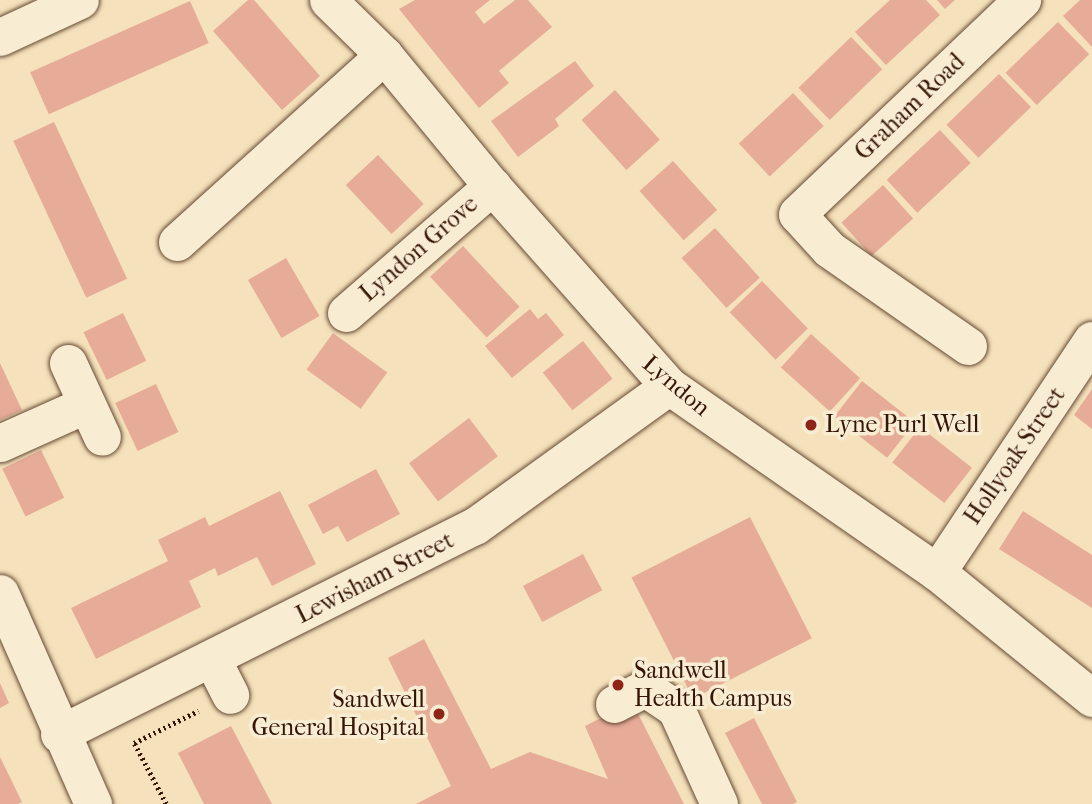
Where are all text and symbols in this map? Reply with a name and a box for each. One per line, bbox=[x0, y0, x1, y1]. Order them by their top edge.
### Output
street label: Graham Road bbox=[849, 48, 971, 166]
street label: Lyndon Grove bbox=[354, 190, 484, 308]
street label: Lyndon bbox=[636, 349, 716, 423]
street label: Hollyoak Street bbox=[958, 382, 1072, 530]
place label: Lyne Purl Well bbox=[825, 411, 979, 439]
marker: Lyne Purl Well bbox=[803, 417, 819, 433]
street label: Lewisham Street bbox=[291, 526, 459, 630]
place label: Sandwell Health Campus bbox=[634, 657, 792, 713]
marker: Sandwell Health Campus bbox=[608, 675, 628, 695]
place label: Sandwell General Hospital bbox=[251, 686, 425, 742]
marker: Sandwell General Hospital bbox=[431, 706, 447, 722]

